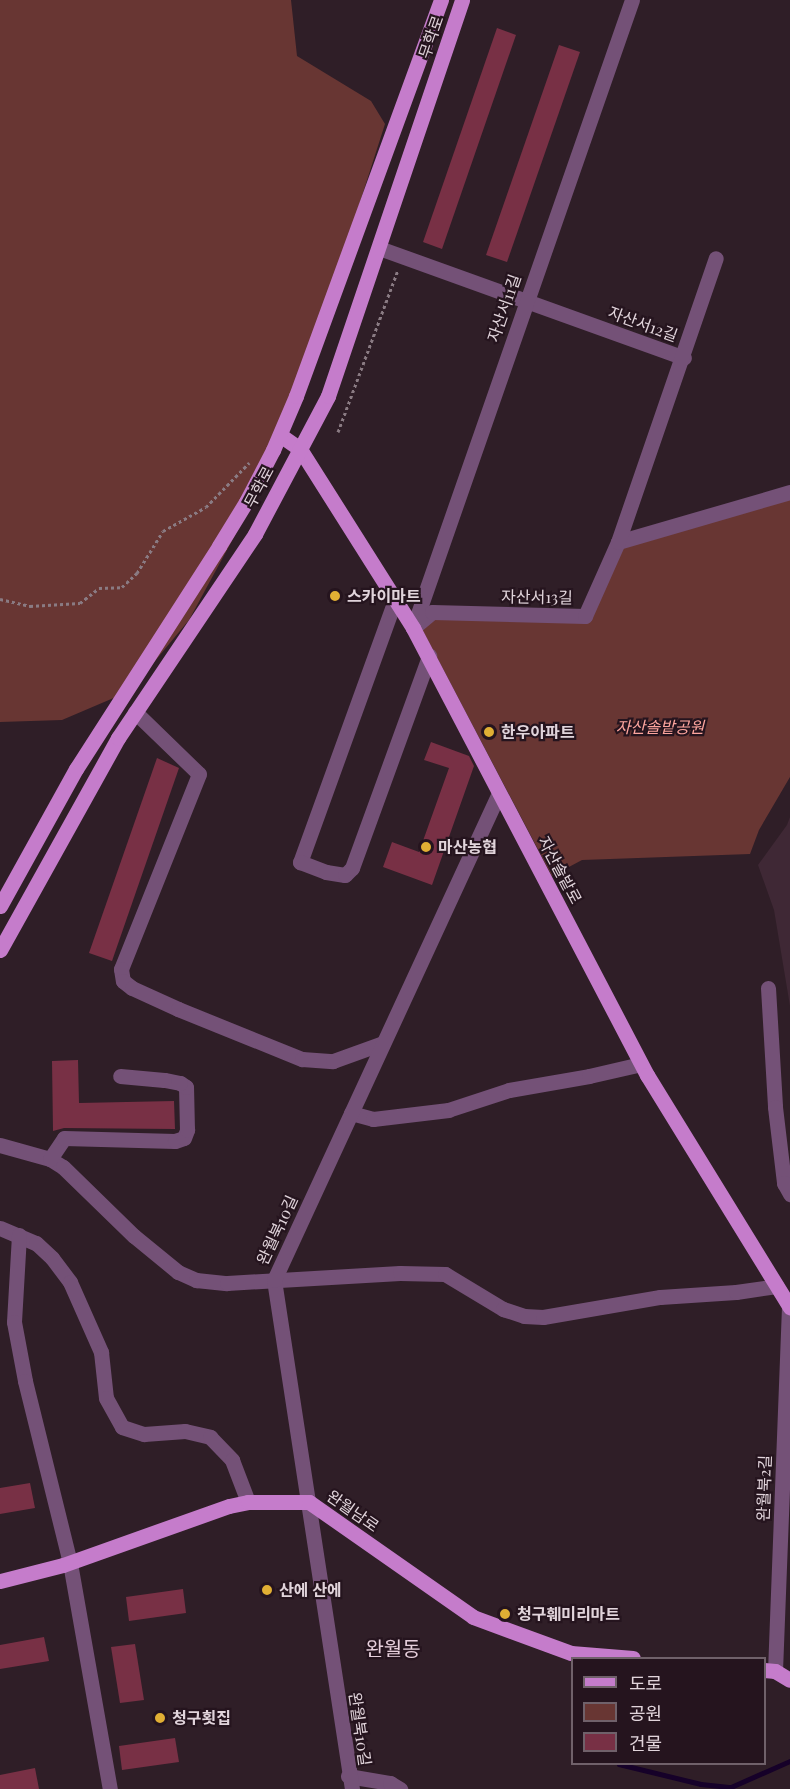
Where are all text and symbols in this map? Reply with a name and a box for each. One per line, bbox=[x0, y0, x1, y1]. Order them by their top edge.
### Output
street label: 무학로 bbox=[415, 13, 447, 61]
street label: 자산서11길 bbox=[483, 271, 525, 345]
street label: 자산서12길 bbox=[606, 303, 680, 345]
street label: 무학로 bbox=[240, 463, 278, 511]
place label: 스카이마트 bbox=[347, 586, 421, 606]
street label: 자산서13길 bbox=[501, 587, 573, 607]
marker: 스카이마트 bbox=[328, 589, 342, 603]
park label: 자산솔밭공원 bbox=[616, 717, 704, 737]
place label: 한우아파트 bbox=[501, 722, 575, 742]
marker: 한우아파트 bbox=[482, 725, 496, 739]
street label: 자산솔밭로 bbox=[534, 833, 586, 907]
place label: 마산농협 bbox=[438, 837, 497, 857]
marker: 마산농협 bbox=[419, 840, 433, 854]
street label: 완월북10길 bbox=[253, 1192, 301, 1268]
street label: 완월북2길 bbox=[753, 1454, 775, 1522]
street label: 완월남로 bbox=[323, 1486, 383, 1536]
place label: 산에 산에 bbox=[279, 1580, 342, 1600]
marker: 산에 산에 bbox=[260, 1583, 274, 1597]
place label: 청구훼미리마트 bbox=[517, 1604, 620, 1624]
marker: 청구훼미리마트 bbox=[498, 1607, 512, 1621]
district label: 완월동 bbox=[365, 1635, 421, 1659]
legend bbox=[571, 1657, 766, 1765]
text: 도로 bbox=[629, 1671, 662, 1695]
street label: 완월북10길 bbox=[345, 1691, 375, 1767]
text: 공원 bbox=[629, 1701, 662, 1725]
place label: 청구횟집 bbox=[172, 1708, 231, 1728]
marker: 청구횟집 bbox=[153, 1711, 167, 1725]
text: 건물 bbox=[629, 1731, 662, 1755]

